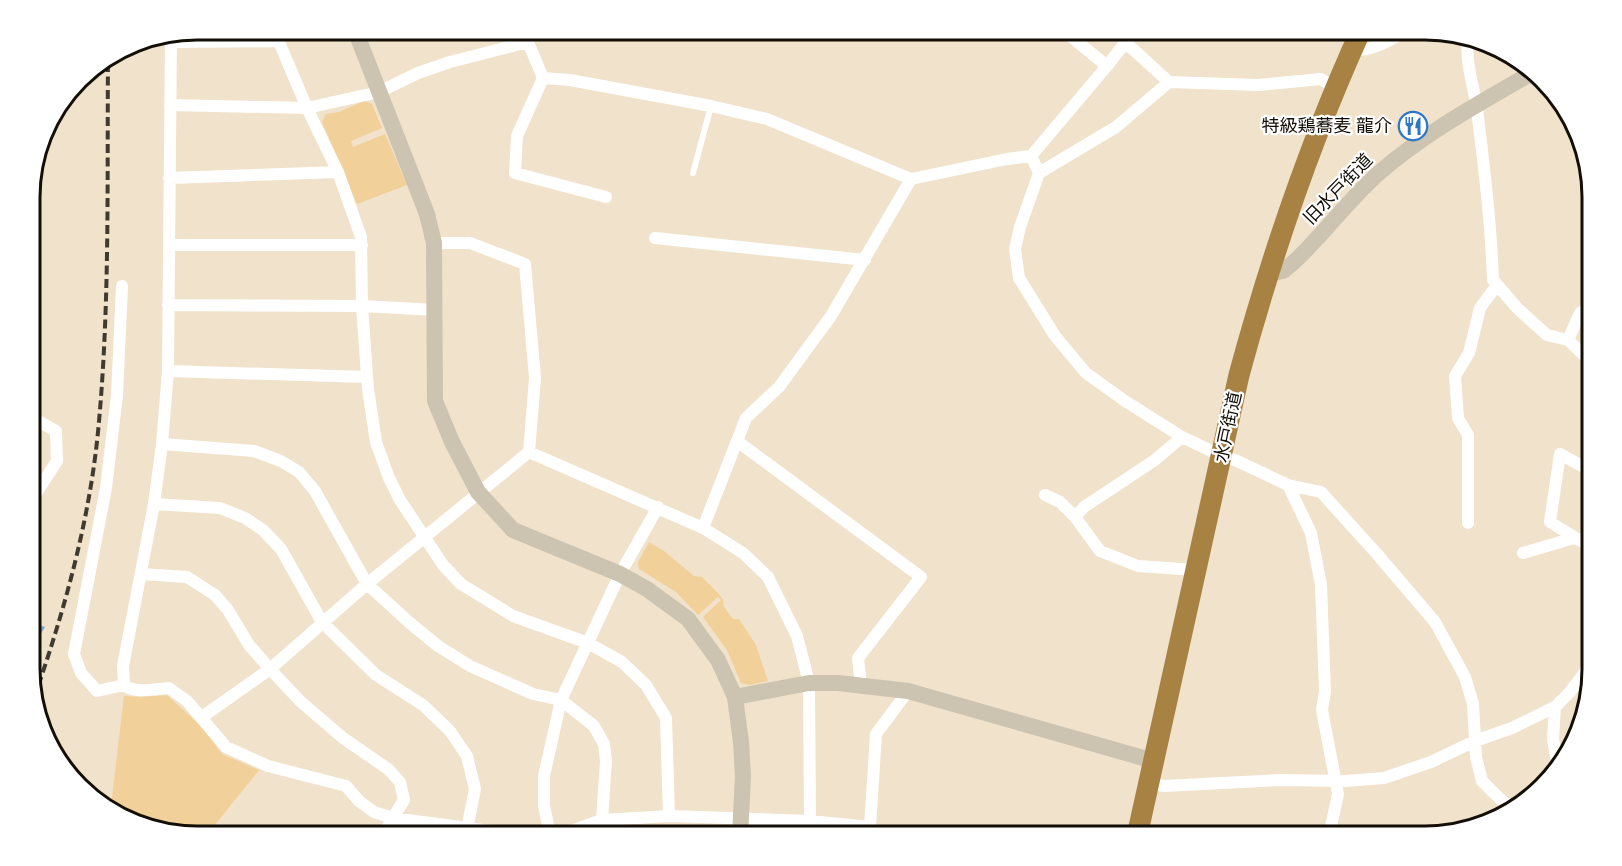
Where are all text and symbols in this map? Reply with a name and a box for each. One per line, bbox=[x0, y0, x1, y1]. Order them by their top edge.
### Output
restaurant icon: 特級鶏蕎麦 龍介 bbox=[1397, 110, 1429, 142]
place label: 特級鶏蕎麦 龍介 bbox=[1262, 115, 1392, 137]
street label: 旧水戸街道 bbox=[1299, 149, 1377, 229]
street label: 水戸街道 bbox=[1210, 389, 1246, 465]

